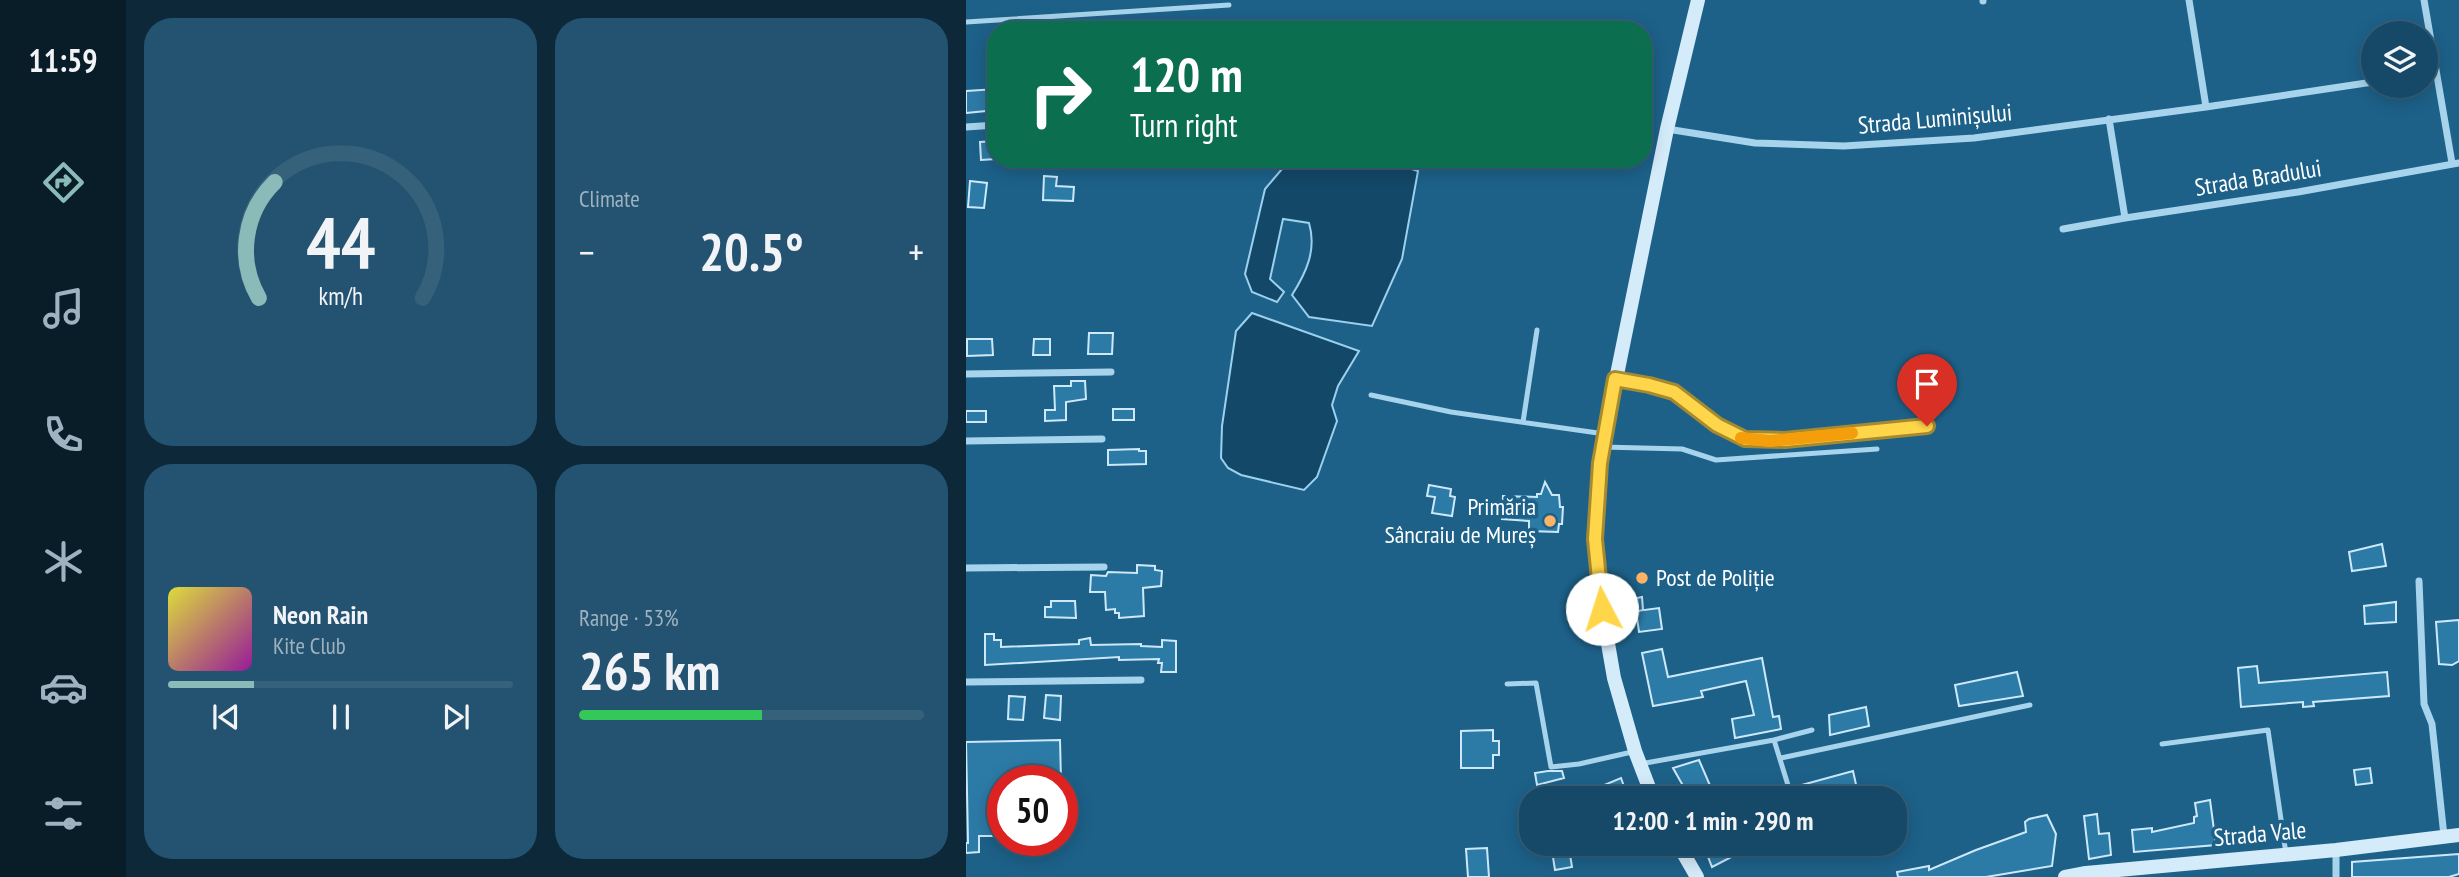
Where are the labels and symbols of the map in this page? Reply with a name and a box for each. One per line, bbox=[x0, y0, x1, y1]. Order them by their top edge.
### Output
street label: Strada Luminișului bbox=[1857, 96, 2013, 141]
street label: Strada Bradului bbox=[2192, 152, 2323, 203]
pin bbox=[1897, 354, 1957, 426]
place label: Primăria Sâncraiu de Mureș bbox=[1384, 491, 1536, 550]
marker: Primăria Sâncraiu de Mureș bbox=[1542, 513, 1558, 529]
place label: Post de Poliție bbox=[1656, 562, 1775, 593]
marker: Post de Poliție bbox=[1634, 570, 1650, 586]
position arrow bbox=[1565, 572, 1639, 646]
speed limit sign: 50 bbox=[987, 765, 1078, 856]
street label: Strada Vale bbox=[2212, 814, 2308, 853]

